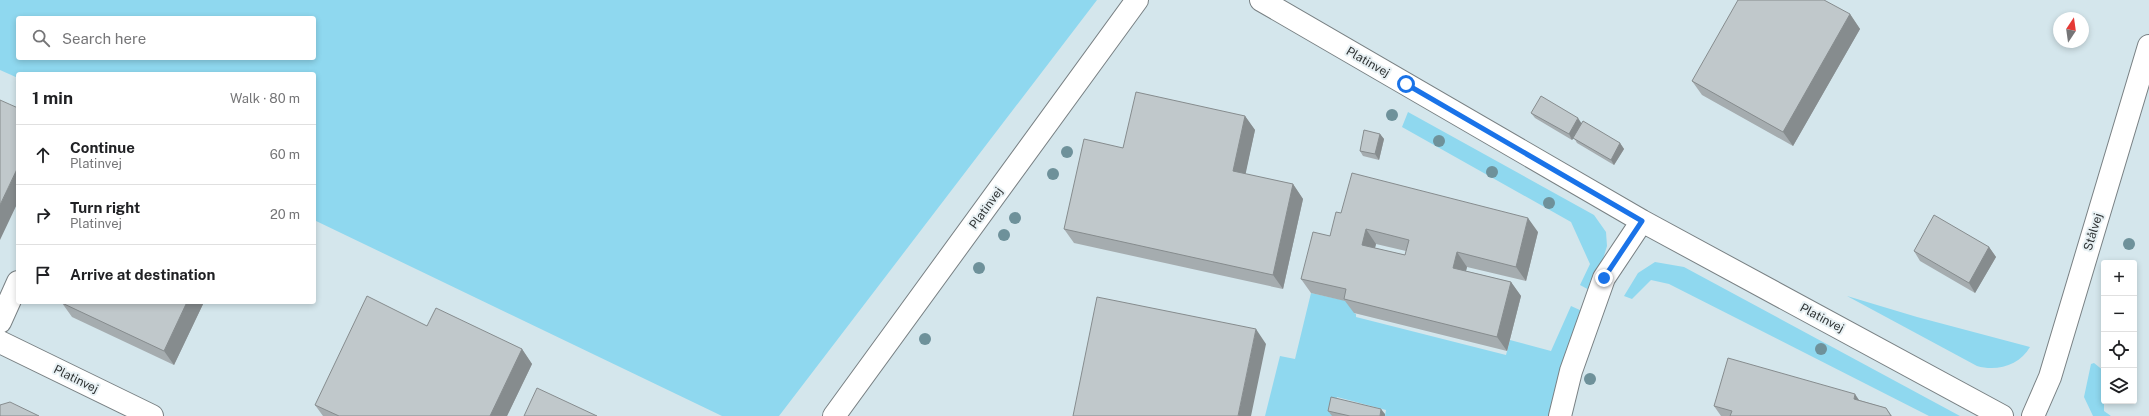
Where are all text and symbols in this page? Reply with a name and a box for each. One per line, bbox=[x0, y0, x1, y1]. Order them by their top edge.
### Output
north arrow bbox=[2053, 12, 2089, 48]
search box bbox=[16, 16, 316, 60]
icon: search bbox=[30, 27, 52, 49]
text: Search here bbox=[62, 30, 146, 47]
street label: Platinvej bbox=[1344, 44, 1392, 80]
route start bbox=[1397, 75, 1415, 93]
text: 1 min bbox=[32, 88, 73, 108]
text: Walk · 80 m bbox=[230, 91, 300, 106]
text: Continue bbox=[70, 139, 135, 156]
icon: ahead bbox=[32, 144, 54, 166]
text: 60 m bbox=[270, 147, 300, 162]
text: Platinvej bbox=[70, 156, 122, 171]
street label: Platinvej bbox=[966, 185, 1006, 231]
text: Turn right bbox=[70, 199, 140, 216]
icon: right bbox=[32, 204, 54, 226]
text: 20 m bbox=[270, 207, 300, 222]
street label: Stålvej bbox=[2081, 212, 2105, 252]
text: Platinvej bbox=[70, 216, 122, 231]
map controls bbox=[2101, 260, 2137, 404]
button: + bbox=[2101, 260, 2137, 296]
icon: arrive bbox=[32, 264, 54, 286]
text: Arrive at destination bbox=[70, 266, 215, 283]
route end bbox=[1595, 269, 1613, 287]
button: − bbox=[2101, 296, 2137, 332]
street label: Platinvej bbox=[1798, 301, 1846, 335]
button: locate bbox=[2101, 332, 2137, 368]
street label: Platinvej bbox=[51, 362, 101, 396]
button: layers bbox=[2101, 368, 2137, 404]

